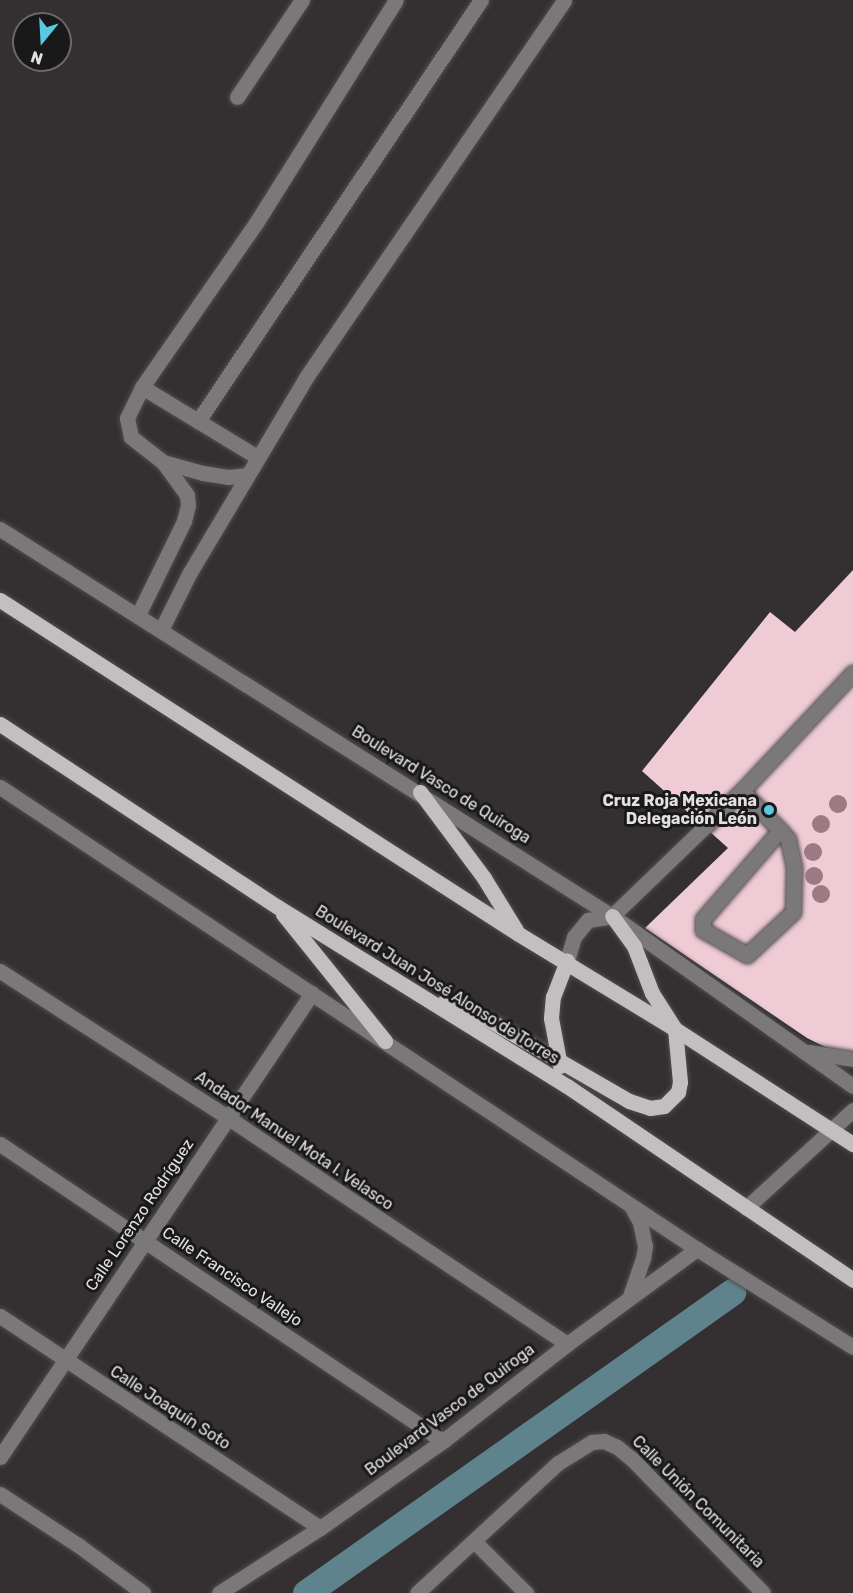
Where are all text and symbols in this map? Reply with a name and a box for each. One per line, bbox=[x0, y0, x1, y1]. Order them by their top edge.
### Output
north arrow bbox=[12, 12, 72, 72]
text: N bbox=[28, 47, 45, 69]
street label: Boulevard Vasco de Quiroga bbox=[348, 722, 534, 848]
place label: Cruz Roja Mexicana Delegación León bbox=[603, 791, 757, 829]
marker: Cruz Roja Mexicana Delegación León bbox=[762, 803, 776, 817]
street label: Boulevard Juan José Alonso de Torres bbox=[311, 901, 563, 1069]
street label: Andador Manuel Mota I. Velasco bbox=[191, 1067, 397, 1215]
street label: Calle Lorenzo Rodríguez bbox=[82, 1135, 198, 1295]
street label: Calle Francisco Vallejo bbox=[158, 1223, 306, 1331]
street label: Boulevard Vasco de Quiroga bbox=[361, 1340, 539, 1480]
street label: Calle Joaquín Soto bbox=[106, 1362, 234, 1454]
street label: Calle Unión Comunitaria bbox=[628, 1432, 768, 1572]

